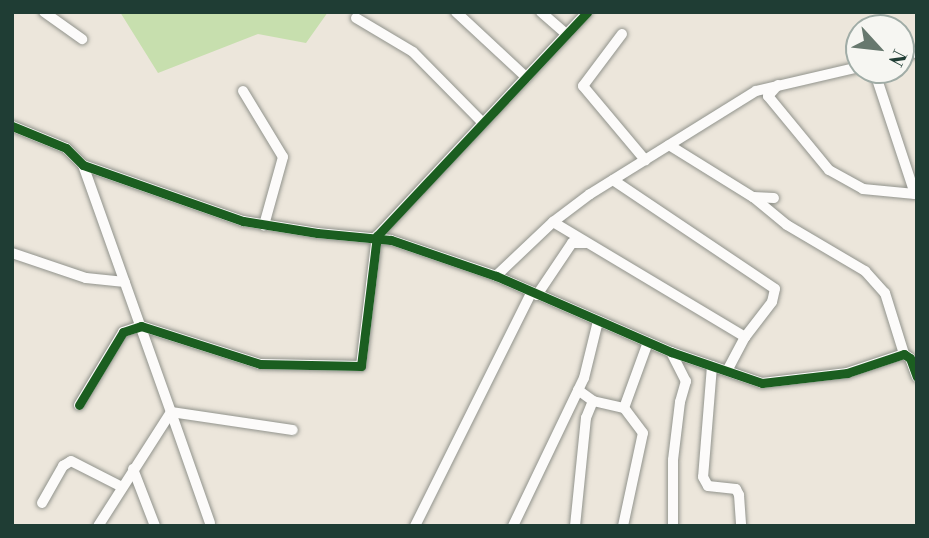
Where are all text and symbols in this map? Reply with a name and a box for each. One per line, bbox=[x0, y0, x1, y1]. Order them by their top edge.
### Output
north arrow bbox=[845, 14, 915, 84]
text: N bbox=[883, 45, 911, 70]

